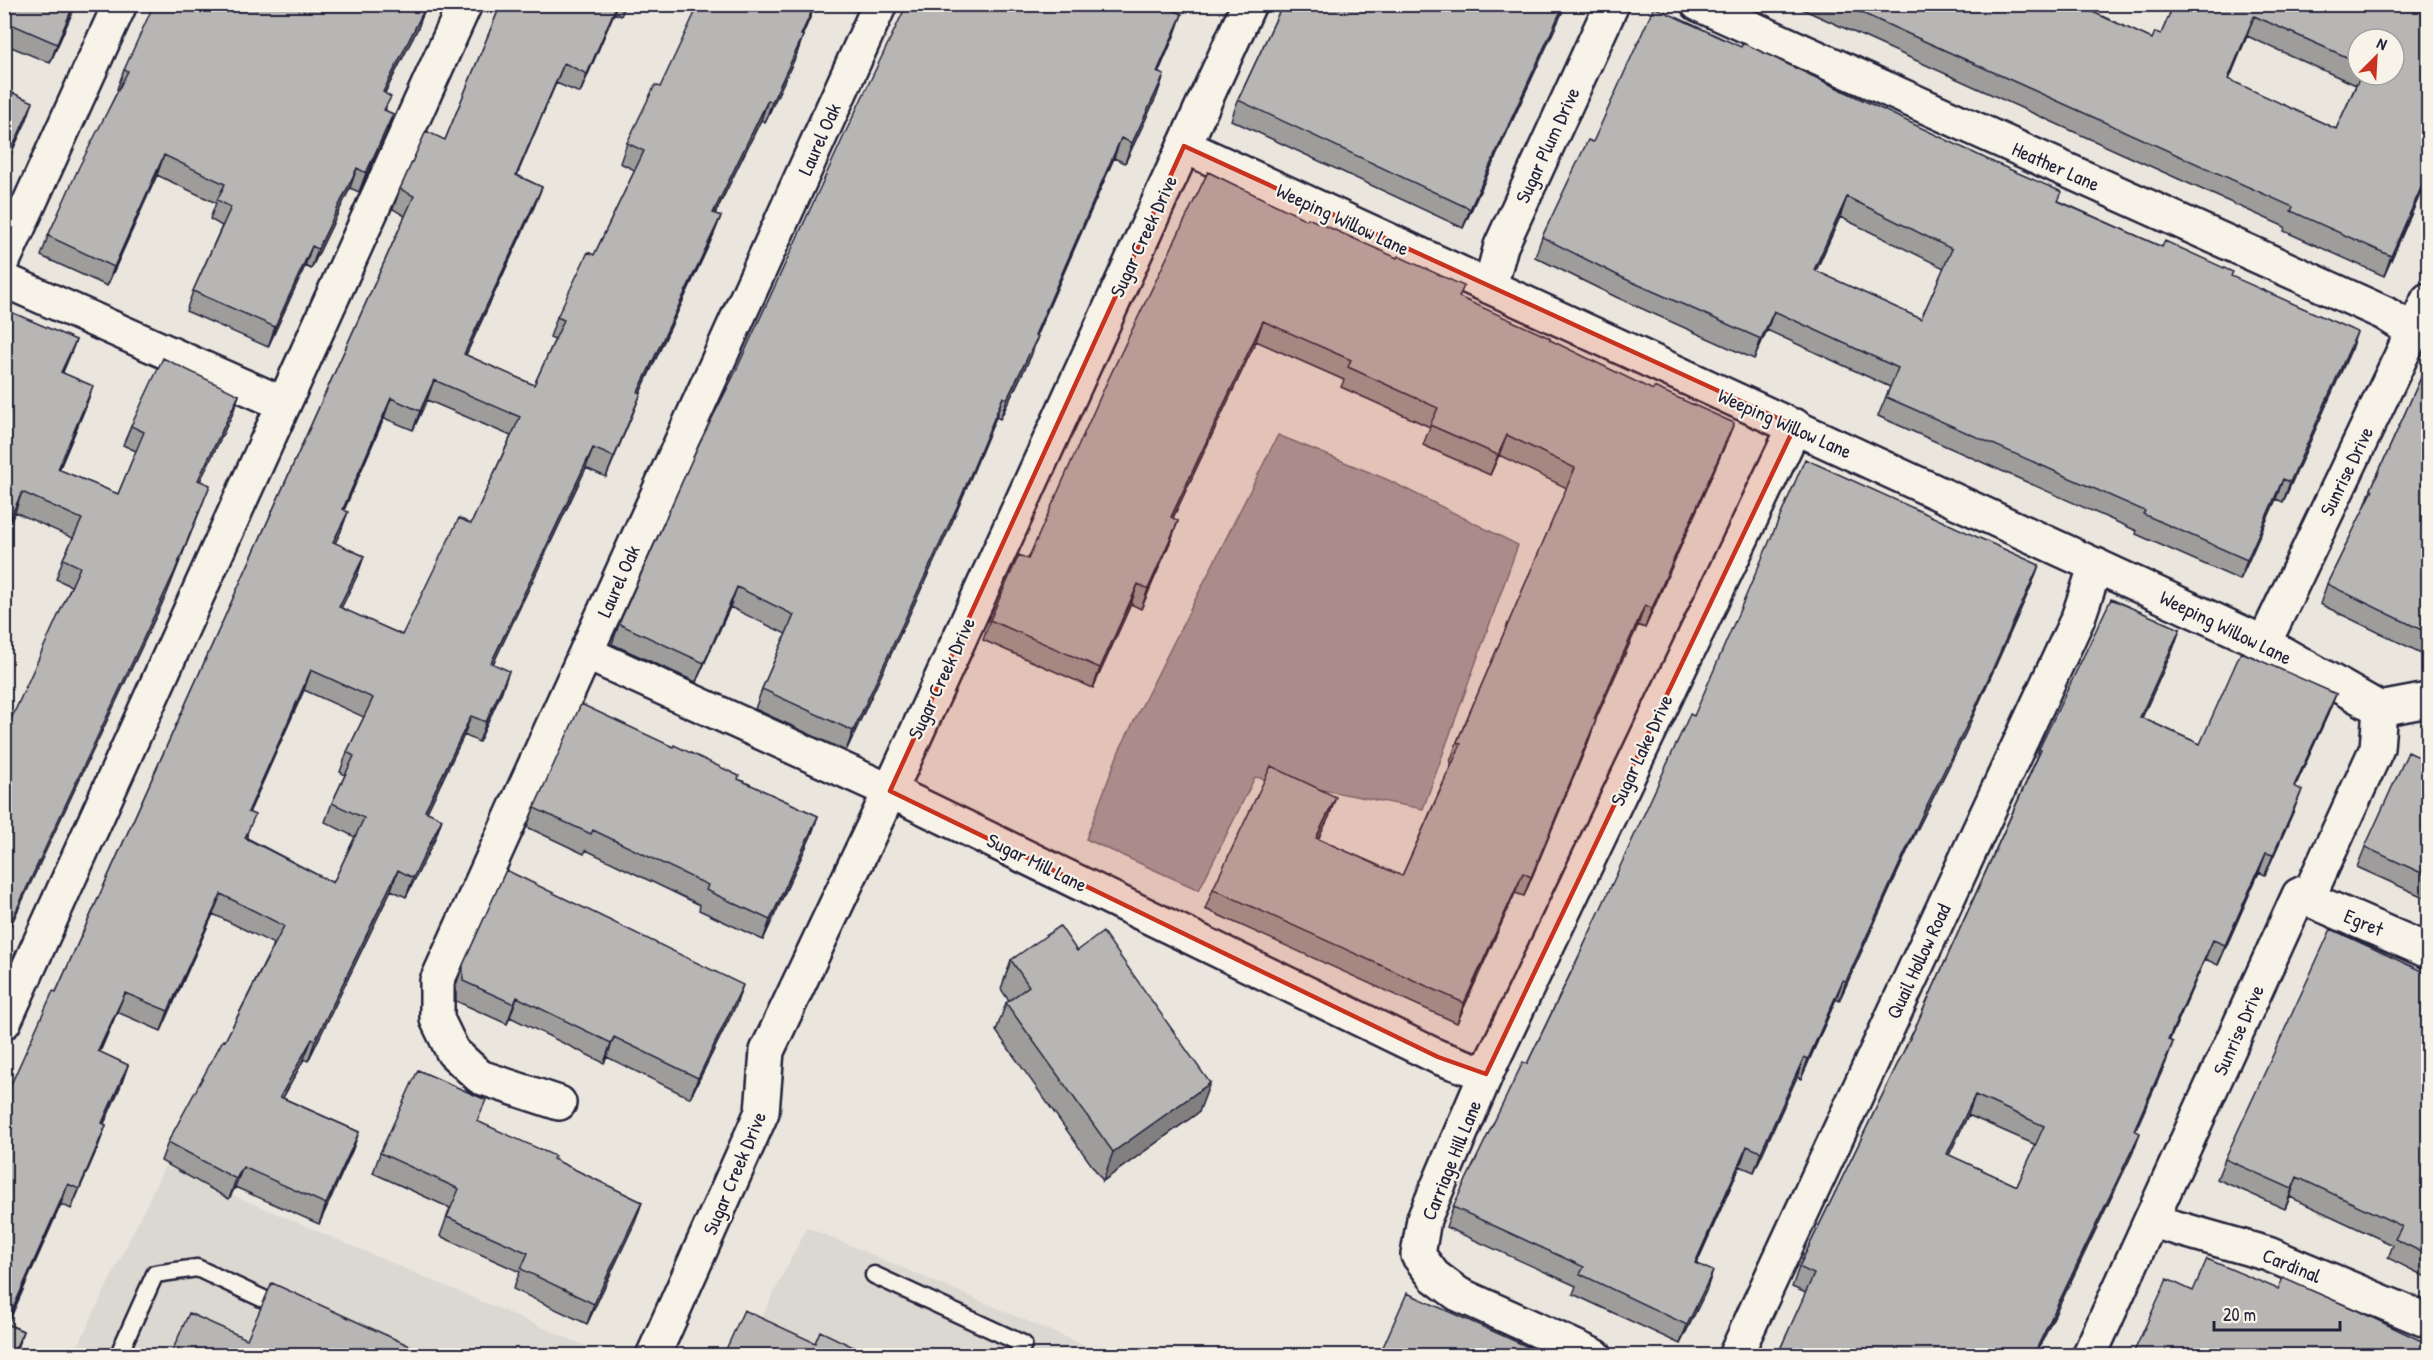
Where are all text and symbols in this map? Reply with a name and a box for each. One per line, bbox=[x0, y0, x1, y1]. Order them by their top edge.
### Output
north arrow bbox=[2346, 27, 2406, 87]
text: N bbox=[2374, 32, 2391, 55]
street label: Sugar Plum Drive bbox=[1508, 83, 1586, 207]
street label: Laurel Oak bbox=[791, 99, 847, 179]
street label: Heather Lane bbox=[2008, 135, 2104, 197]
street label: Sugar Creek Drive bbox=[1103, 171, 1183, 301]
street label: Weeping Willow Lane bbox=[1272, 176, 1414, 262]
street label: Weeping Willow Lane bbox=[1714, 381, 1856, 465]
street label: Sunrise Drive bbox=[2313, 422, 2379, 520]
street label: Laurel Oak bbox=[590, 541, 646, 621]
street label: Weeping Willow Lane bbox=[2156, 583, 2296, 671]
street label: Sugar Creek Drive bbox=[901, 613, 981, 743]
street label: Sugar Lake Drive bbox=[1603, 690, 1679, 810]
street label: Sugar Mill Lane bbox=[982, 826, 1092, 898]
street label: Quail Hollow Road bbox=[1880, 899, 1957, 1023]
street label: Egret bbox=[2340, 902, 2389, 943]
street label: Sunrise Drive bbox=[2206, 980, 2270, 1079]
street label: Carriage Hill Lane bbox=[1415, 1096, 1487, 1224]
street label: Sugar Creek Drive bbox=[696, 1107, 772, 1239]
street label: Cardinal bbox=[2259, 1241, 2326, 1289]
scale bar bbox=[2214, 1294, 2340, 1332]
text: 20 m bbox=[2223, 1302, 2256, 1327]

